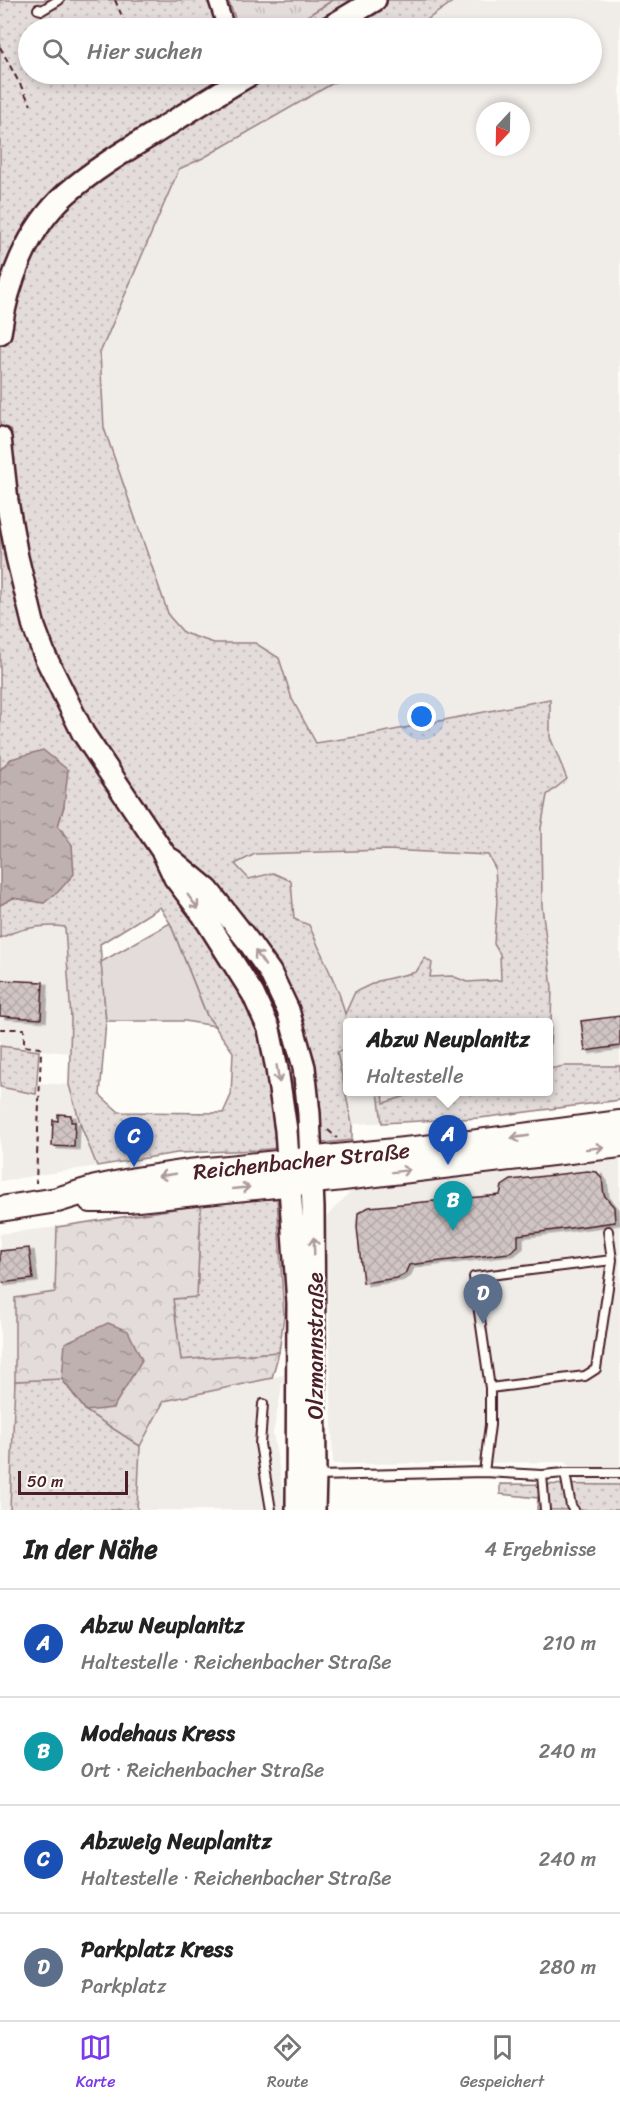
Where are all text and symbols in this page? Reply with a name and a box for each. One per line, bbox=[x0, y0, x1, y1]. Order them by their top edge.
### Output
search box bbox=[18, 18, 602, 84]
text: Hier suchen bbox=[87, 32, 202, 71]
icon: search bbox=[39, 35, 72, 68]
north arrow bbox=[476, 102, 530, 156]
your location bbox=[407, 702, 436, 731]
one-way arrow bbox=[187, 893, 199, 909]
one-way arrow bbox=[254, 951, 266, 967]
popup bbox=[343, 1018, 553, 1096]
text: Abzw Neuplanitz bbox=[366, 1020, 530, 1059]
text: Haltestelle bbox=[366, 1059, 464, 1094]
one-way arrow bbox=[273, 1064, 284, 1084]
pin: A bbox=[428, 1116, 468, 1165]
pin: C bbox=[114, 1118, 154, 1167]
street label: Reichenbacher Straße bbox=[191, 1130, 412, 1191]
one-way arrow bbox=[511, 1131, 531, 1142]
one-way arrow bbox=[584, 1143, 604, 1154]
one-way arrow bbox=[391, 1165, 410, 1176]
one-way arrow bbox=[158, 1170, 178, 1181]
one-way arrow bbox=[230, 1182, 250, 1193]
pin: B bbox=[434, 1182, 472, 1231]
one-way arrow bbox=[308, 1237, 320, 1257]
street label: Olzmannstraße bbox=[296, 1272, 335, 1420]
pin: D bbox=[464, 1274, 502, 1324]
text: 50 m bbox=[27, 1467, 63, 1496]
scale bar bbox=[18, 1468, 128, 1496]
text: In der Nähe bbox=[24, 1526, 158, 1572]
text: 4 Ergebnisse bbox=[485, 1532, 596, 1567]
text: Abzw Neuplanitz bbox=[81, 1606, 244, 1645]
text: A bbox=[37, 1626, 50, 1661]
text: 210 m bbox=[543, 1626, 596, 1661]
text: Haltestelle · Reichenbacher Straße bbox=[81, 1645, 392, 1680]
text: Modehaus Kress bbox=[81, 1714, 235, 1753]
text: B bbox=[37, 1734, 50, 1769]
text: 240 m bbox=[539, 1734, 596, 1769]
text: Ort · Reichenbacher Straße bbox=[81, 1753, 324, 1788]
text: Abzweig Neuplanitz bbox=[81, 1822, 272, 1861]
text: C bbox=[37, 1842, 50, 1877]
text: 240 m bbox=[539, 1842, 596, 1877]
text: Haltestelle · Reichenbacher Straße bbox=[81, 1861, 392, 1896]
text: Parkplatz Kress bbox=[81, 1930, 233, 1969]
text: D bbox=[38, 1950, 49, 1985]
text: 280 m bbox=[539, 1950, 596, 1985]
text: Parkplatz bbox=[81, 1969, 167, 2004]
tab: Karte bbox=[76, 2031, 115, 2096]
tab: Route bbox=[267, 2031, 308, 2096]
tab: Gespeichert bbox=[460, 2031, 544, 2096]

